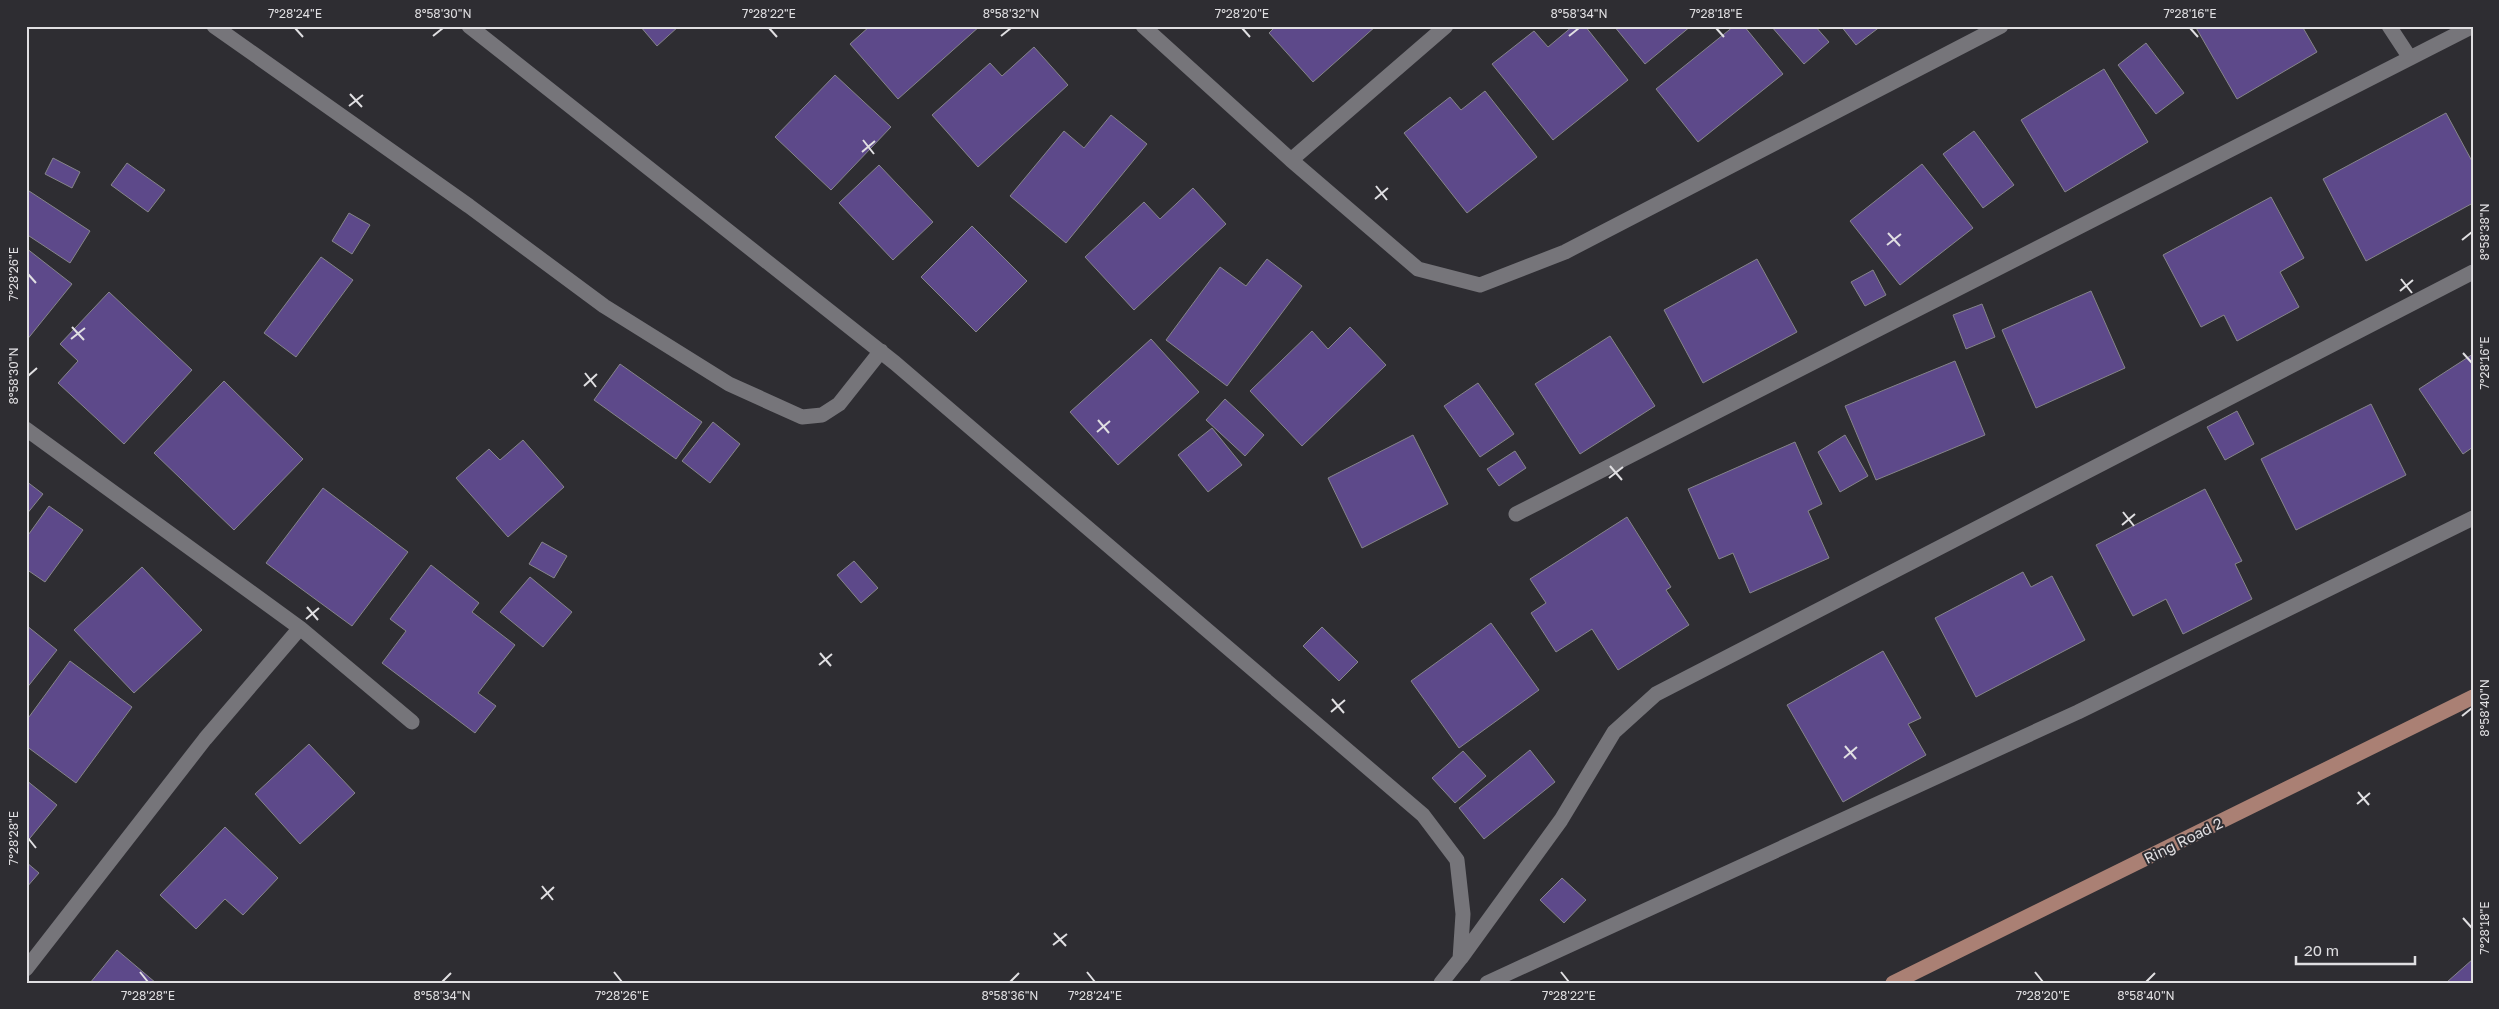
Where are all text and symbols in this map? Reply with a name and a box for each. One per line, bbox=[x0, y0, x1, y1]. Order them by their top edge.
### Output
text: 7°28'24"E bbox=[268, 6, 322, 21]
text: 8°58'30"N bbox=[414, 6, 472, 21]
text: 7°28'22"E bbox=[742, 6, 796, 21]
text: 8°58'32"N bbox=[983, 6, 1039, 21]
text: 7°28'20"E bbox=[1215, 6, 1269, 21]
text: 8°58'34"N bbox=[1550, 6, 1608, 21]
text: 7°28'18"E bbox=[1689, 6, 1743, 21]
text: 7°28'16"E bbox=[2163, 6, 2217, 21]
text: 8°58'38"N bbox=[2477, 203, 2492, 261]
text: 7°28'26"E bbox=[6, 247, 21, 301]
text: 7°28'16"E bbox=[2477, 336, 2492, 390]
text: 8°58'30"N bbox=[6, 347, 21, 405]
text: 8°58'40"N bbox=[2477, 679, 2492, 737]
text: 7°28'28"E bbox=[6, 811, 21, 865]
street label: Ring Road 2 bbox=[2141, 813, 2225, 867]
text: 7°28'18"E bbox=[2477, 901, 2492, 955]
scale bar bbox=[2296, 934, 2415, 966]
text: 20 m bbox=[2304, 941, 2339, 959]
text: 7°28'28"E bbox=[121, 988, 175, 1003]
text: 8°58'34"N bbox=[413, 988, 471, 1003]
text: 7°28'26"E bbox=[595, 988, 649, 1003]
text: 8°58'36"N bbox=[981, 988, 1039, 1003]
text: 7°28'24"E bbox=[1068, 988, 1122, 1003]
text: 7°28'22"E bbox=[1542, 988, 1596, 1003]
text: 7°28'20"E bbox=[2016, 988, 2070, 1003]
text: 8°58'40"N bbox=[2117, 988, 2175, 1003]

